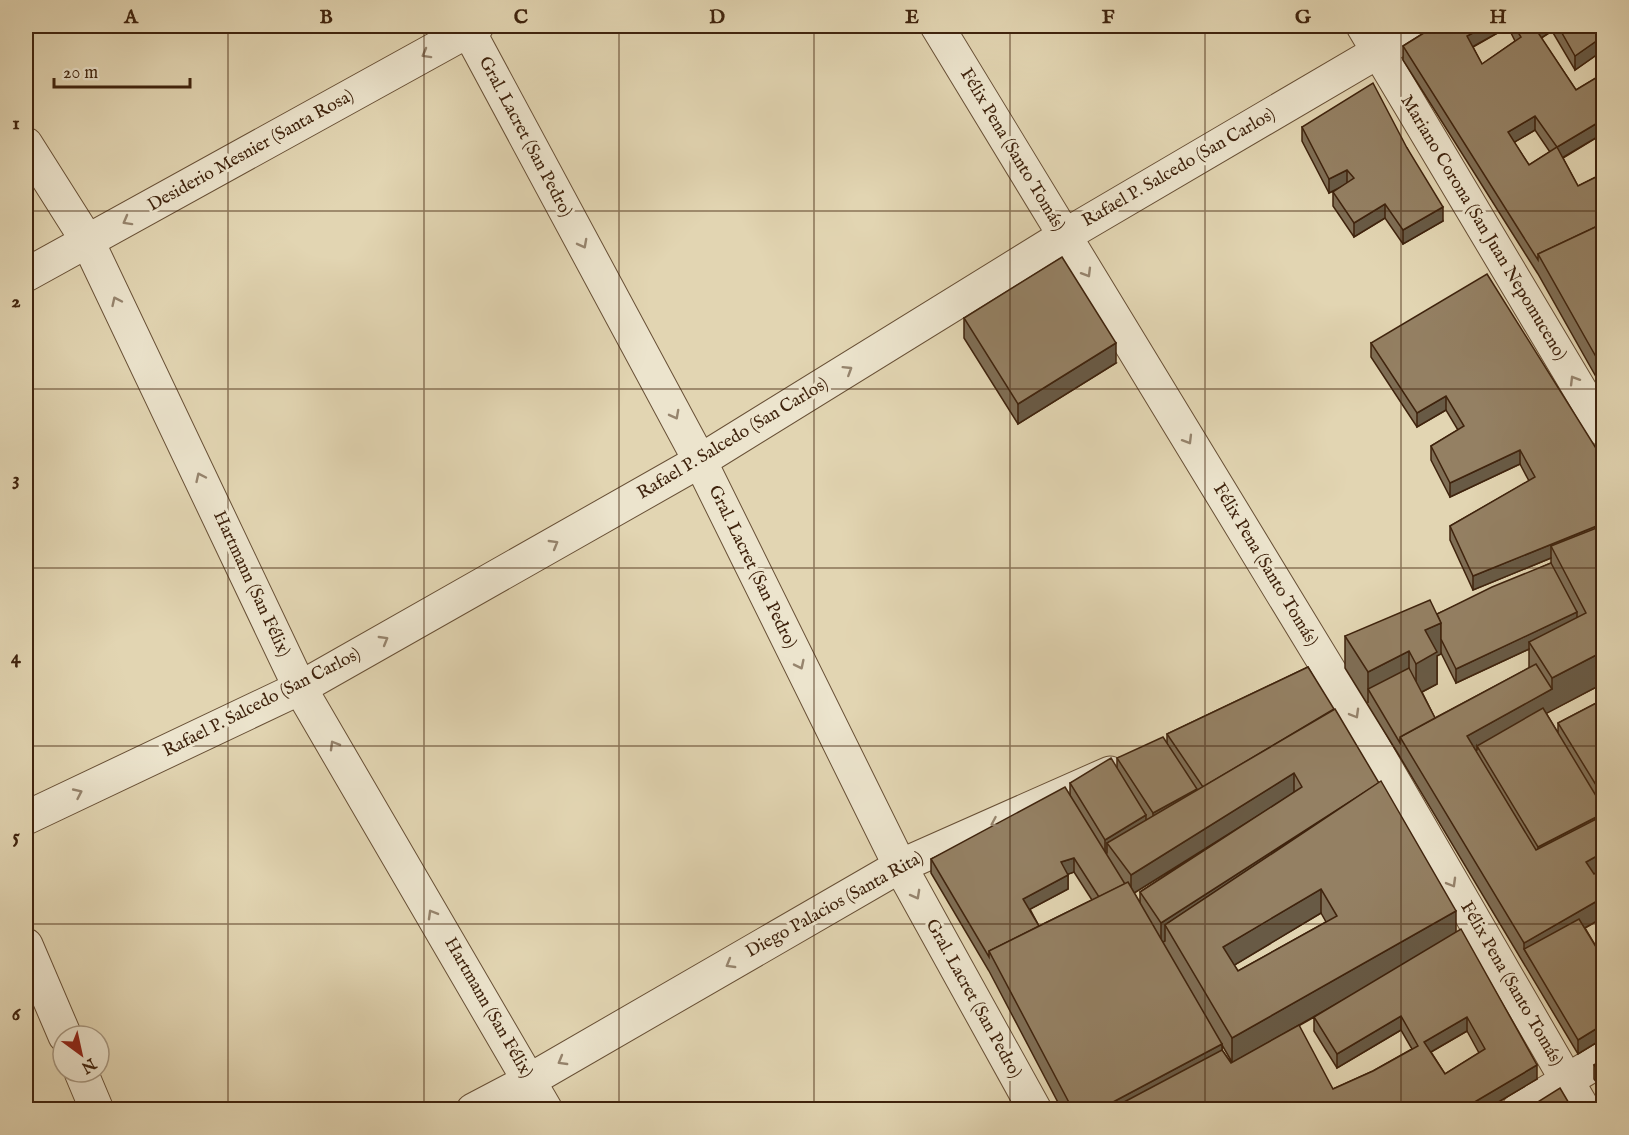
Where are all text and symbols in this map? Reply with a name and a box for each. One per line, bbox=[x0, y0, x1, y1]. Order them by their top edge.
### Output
text: A bbox=[123, 5, 139, 30]
text: B bbox=[319, 5, 333, 30]
text: C bbox=[514, 5, 528, 30]
text: D bbox=[709, 5, 725, 30]
text: E bbox=[905, 5, 919, 30]
text: F bbox=[1102, 5, 1115, 30]
text: G bbox=[1295, 5, 1312, 30]
text: H bbox=[1489, 5, 1507, 30]
one-way arrow bbox=[421, 47, 432, 58]
scale bar bbox=[54, 51, 190, 89]
street label: Gral. Lacret (San Pedro) bbox=[473, 53, 577, 221]
text: 20 m bbox=[63, 62, 98, 85]
street label: Félix Pena (Santo Tomás) bbox=[954, 64, 1070, 236]
street label: Desiderio Mesnier (Santa Rosa) bbox=[144, 85, 358, 217]
street label: Mariano Corona (San Juan Nepomuceno) bbox=[1394, 91, 1572, 365]
street label: Rafael P. Salcedo (San Carlos) bbox=[1078, 103, 1280, 233]
text: 1 bbox=[12, 111, 20, 136]
one-way arrow bbox=[123, 213, 133, 225]
one-way arrow bbox=[576, 237, 587, 248]
one-way arrow bbox=[1079, 267, 1091, 277]
text: 2 bbox=[11, 289, 21, 314]
one-way arrow bbox=[111, 297, 123, 308]
one-way arrow bbox=[842, 365, 852, 377]
street label: Rafael P. Salcedo (San Carlos) bbox=[633, 373, 833, 505]
one-way arrow bbox=[1569, 376, 1581, 386]
one-way arrow bbox=[668, 409, 679, 420]
one-way arrow bbox=[1181, 434, 1193, 444]
text: 3 bbox=[12, 467, 20, 492]
one-way arrow bbox=[195, 473, 207, 484]
street label: Félix Pena (Santo Tomás) bbox=[1207, 479, 1323, 651]
street label: Gral. Lacret (San Pedro) bbox=[702, 482, 802, 652]
street label: Hartmann (San Félix) bbox=[207, 507, 295, 661]
one-way arrow bbox=[548, 540, 558, 551]
one-way arrow bbox=[378, 636, 388, 647]
street label: Rafael P. Salcedo (San Carlos) bbox=[159, 643, 365, 763]
text: 4 bbox=[11, 645, 22, 670]
one-way arrow bbox=[793, 658, 805, 669]
one-way arrow bbox=[1348, 708, 1359, 718]
one-way arrow bbox=[329, 741, 341, 751]
one-way arrow bbox=[72, 789, 83, 801]
one-way arrow bbox=[990, 816, 1001, 828]
text: 5 bbox=[12, 824, 20, 849]
street label: Diego Palacios (Santa Rita) bbox=[742, 846, 928, 964]
one-way arrow bbox=[1445, 877, 1457, 887]
one-way arrow bbox=[909, 889, 920, 899]
street label: Félix Pena (Santo Tomás) bbox=[1454, 898, 1568, 1070]
one-way arrow bbox=[428, 910, 440, 920]
street label: Gral. Lacret (San Pedro) bbox=[920, 915, 1026, 1083]
street label: Hartmann (San Félix) bbox=[438, 934, 538, 1082]
one-way arrow bbox=[726, 956, 736, 968]
text: 6 bbox=[12, 1002, 22, 1027]
north arrow bbox=[51, 1024, 111, 1084]
text: N bbox=[77, 1052, 100, 1077]
one-way arrow bbox=[557, 1054, 568, 1066]

